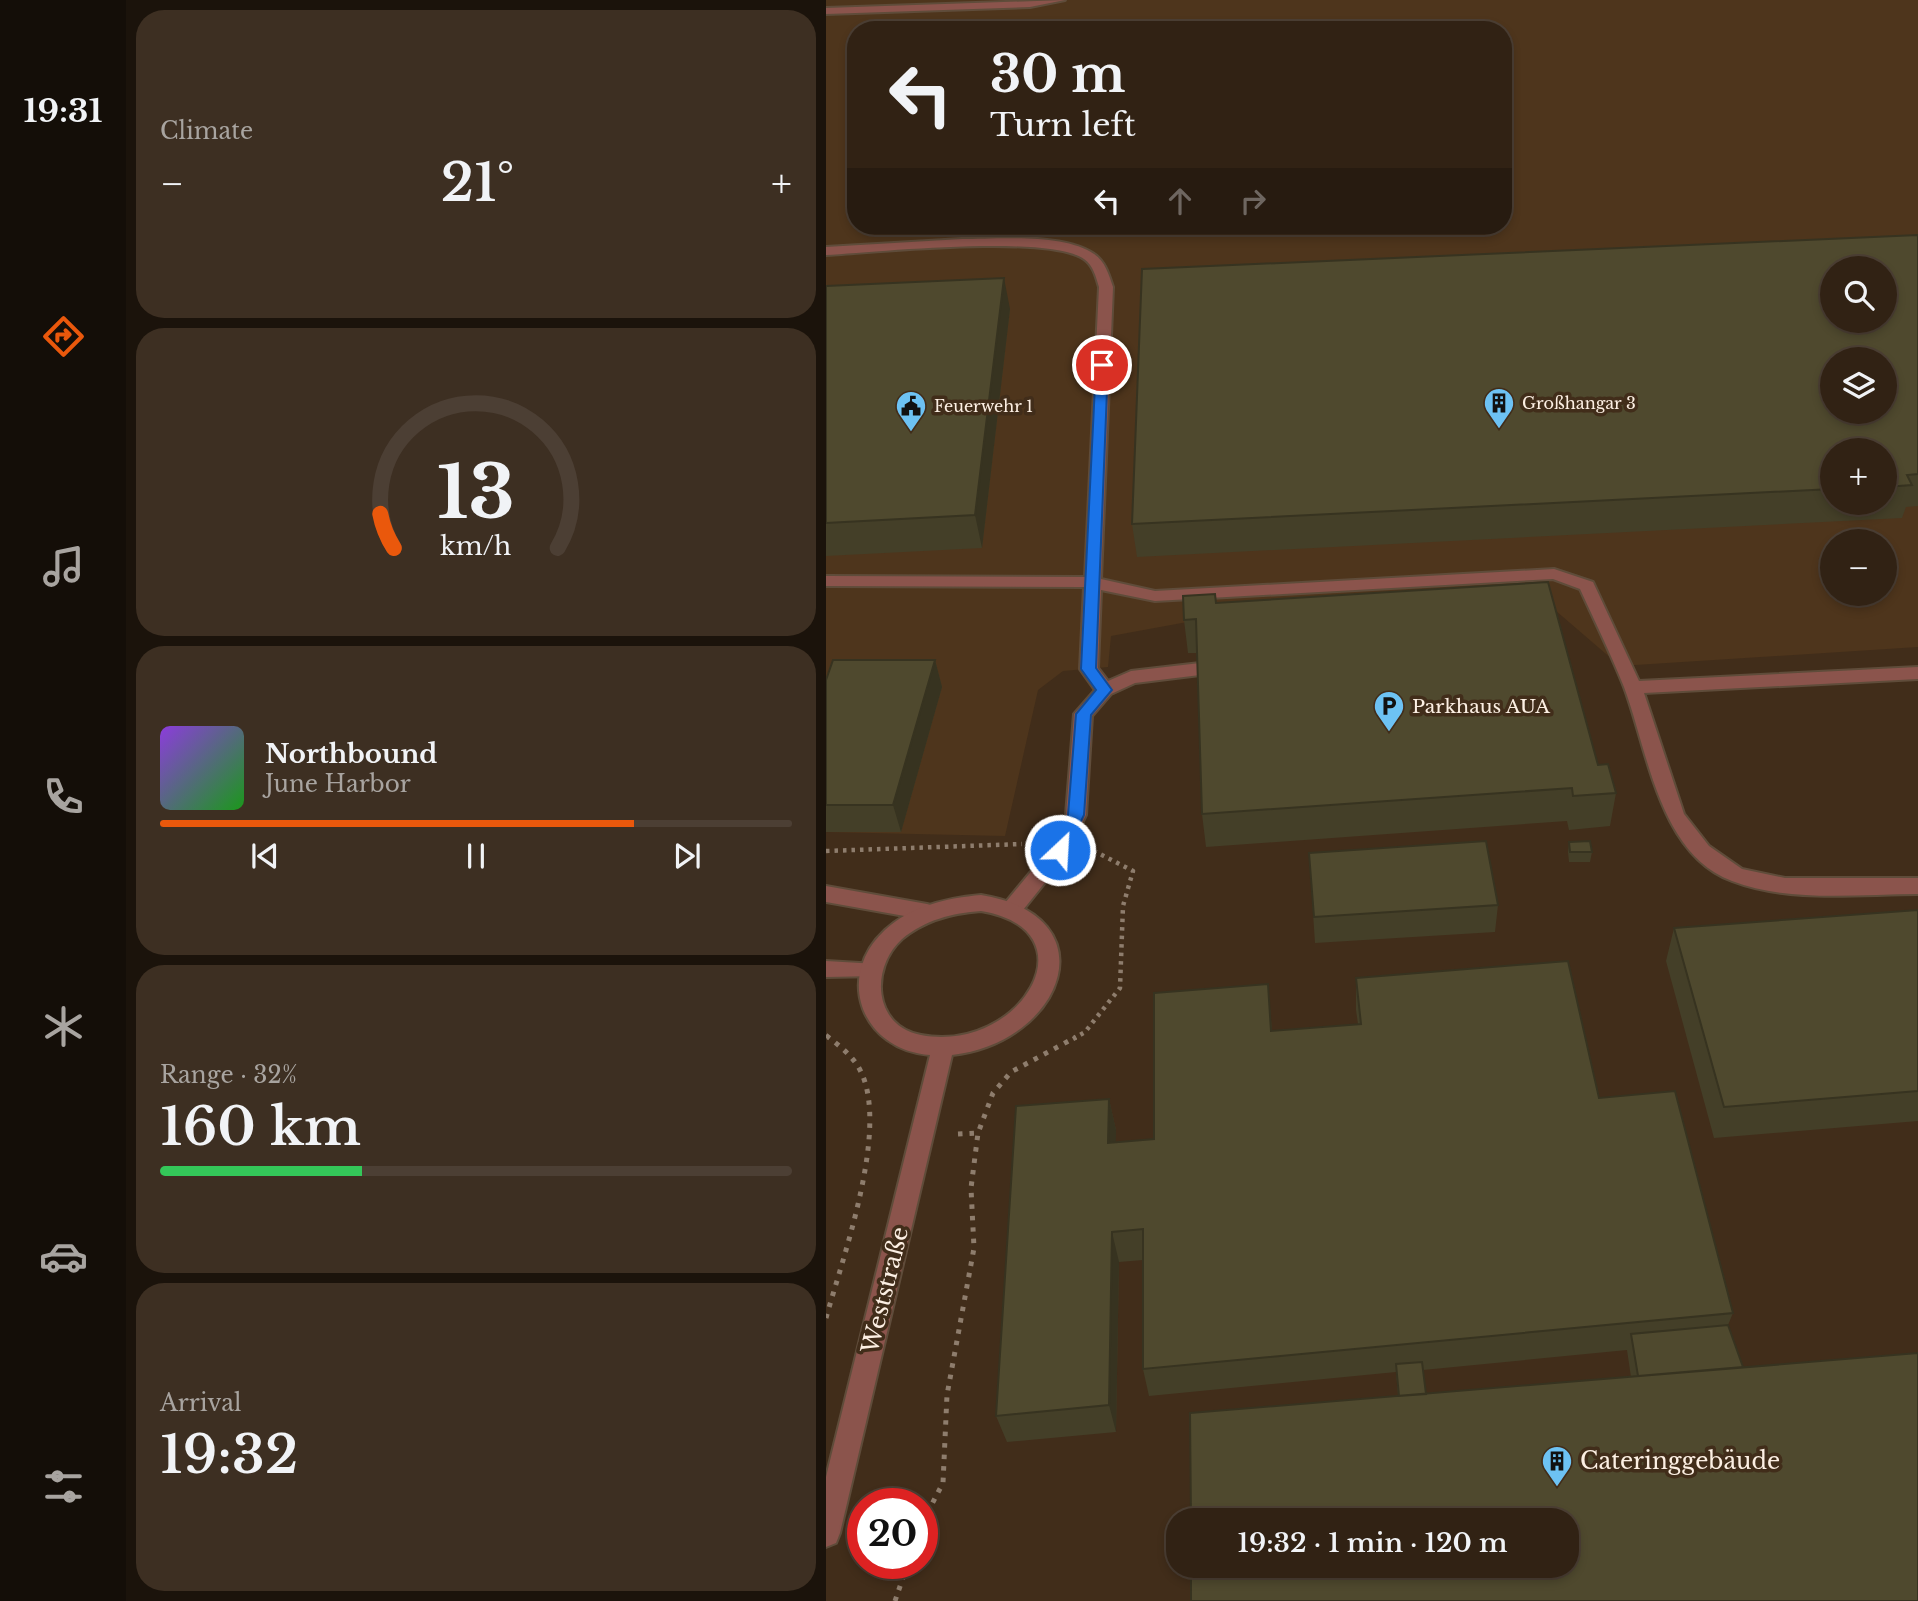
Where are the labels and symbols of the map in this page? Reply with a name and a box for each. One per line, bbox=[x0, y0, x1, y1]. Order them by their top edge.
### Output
pin bbox=[1072, 335, 1132, 395]
building icon: Großhangar 3 bbox=[1482, 386, 1516, 430]
public building icon: Feuerwehr 1 bbox=[894, 389, 928, 433]
place label: Großhangar 3 bbox=[1522, 393, 1636, 413]
place label: Feuerwehr 1 bbox=[934, 396, 1033, 416]
parking icon: Parkhaus AUA bbox=[1372, 689, 1406, 733]
place label: Parkhaus AUA bbox=[1412, 695, 1550, 718]
position arrow bbox=[1023, 813, 1097, 887]
street label: Weststraße bbox=[856, 1224, 914, 1357]
building icon: Cateringgebäude bbox=[1540, 1444, 1574, 1488]
place label: Cateringgebäude bbox=[1580, 1447, 1780, 1475]
speed limit sign: 20 bbox=[847, 1488, 938, 1579]

